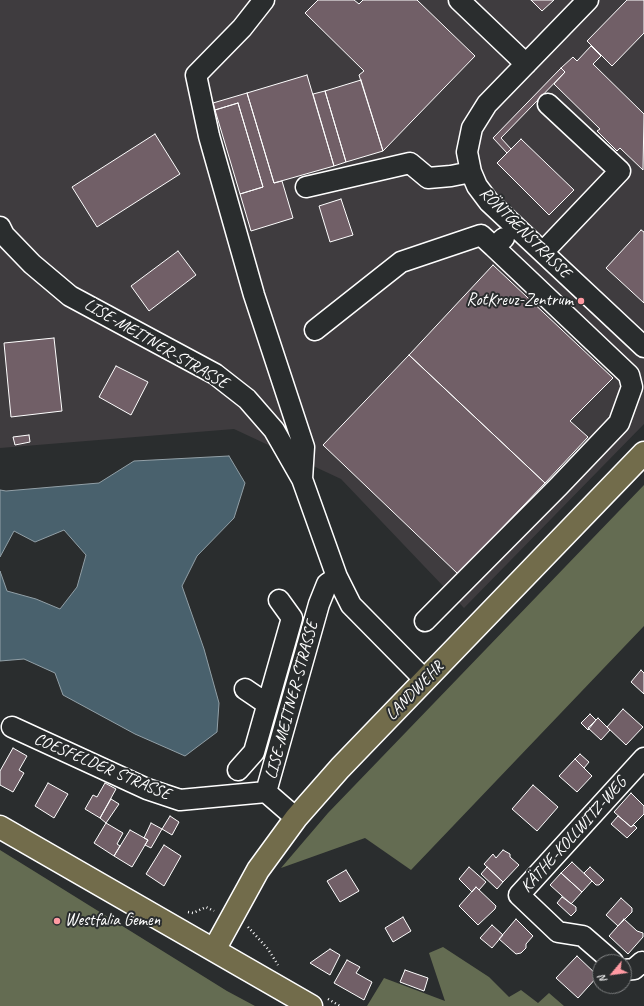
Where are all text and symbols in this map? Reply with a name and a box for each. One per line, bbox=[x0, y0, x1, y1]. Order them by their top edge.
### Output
street label: RÖNTGENSTRASSE bbox=[475, 183, 575, 283]
place label: RotKreuz-Zentrum bbox=[467, 291, 573, 311]
street label: LISE-MEITNER-STRASSE bbox=[80, 294, 232, 394]
marker: RotKreuz-Zentrum bbox=[576, 296, 586, 306]
street label: LISE-MEITNER-STRASSE bbox=[261, 619, 323, 781]
street label: LANDWEHR bbox=[382, 657, 448, 725]
street label: COESFELDER STRASSE bbox=[31, 729, 173, 805]
street label: KÄTHE-KOLLWITZ-WEG bbox=[517, 773, 631, 897]
place label: Westfalia Gemen bbox=[65, 911, 160, 931]
marker: Westfalia Gemen bbox=[52, 916, 62, 926]
north arrow bbox=[592, 954, 632, 994]
text: N bbox=[595, 973, 610, 986]

